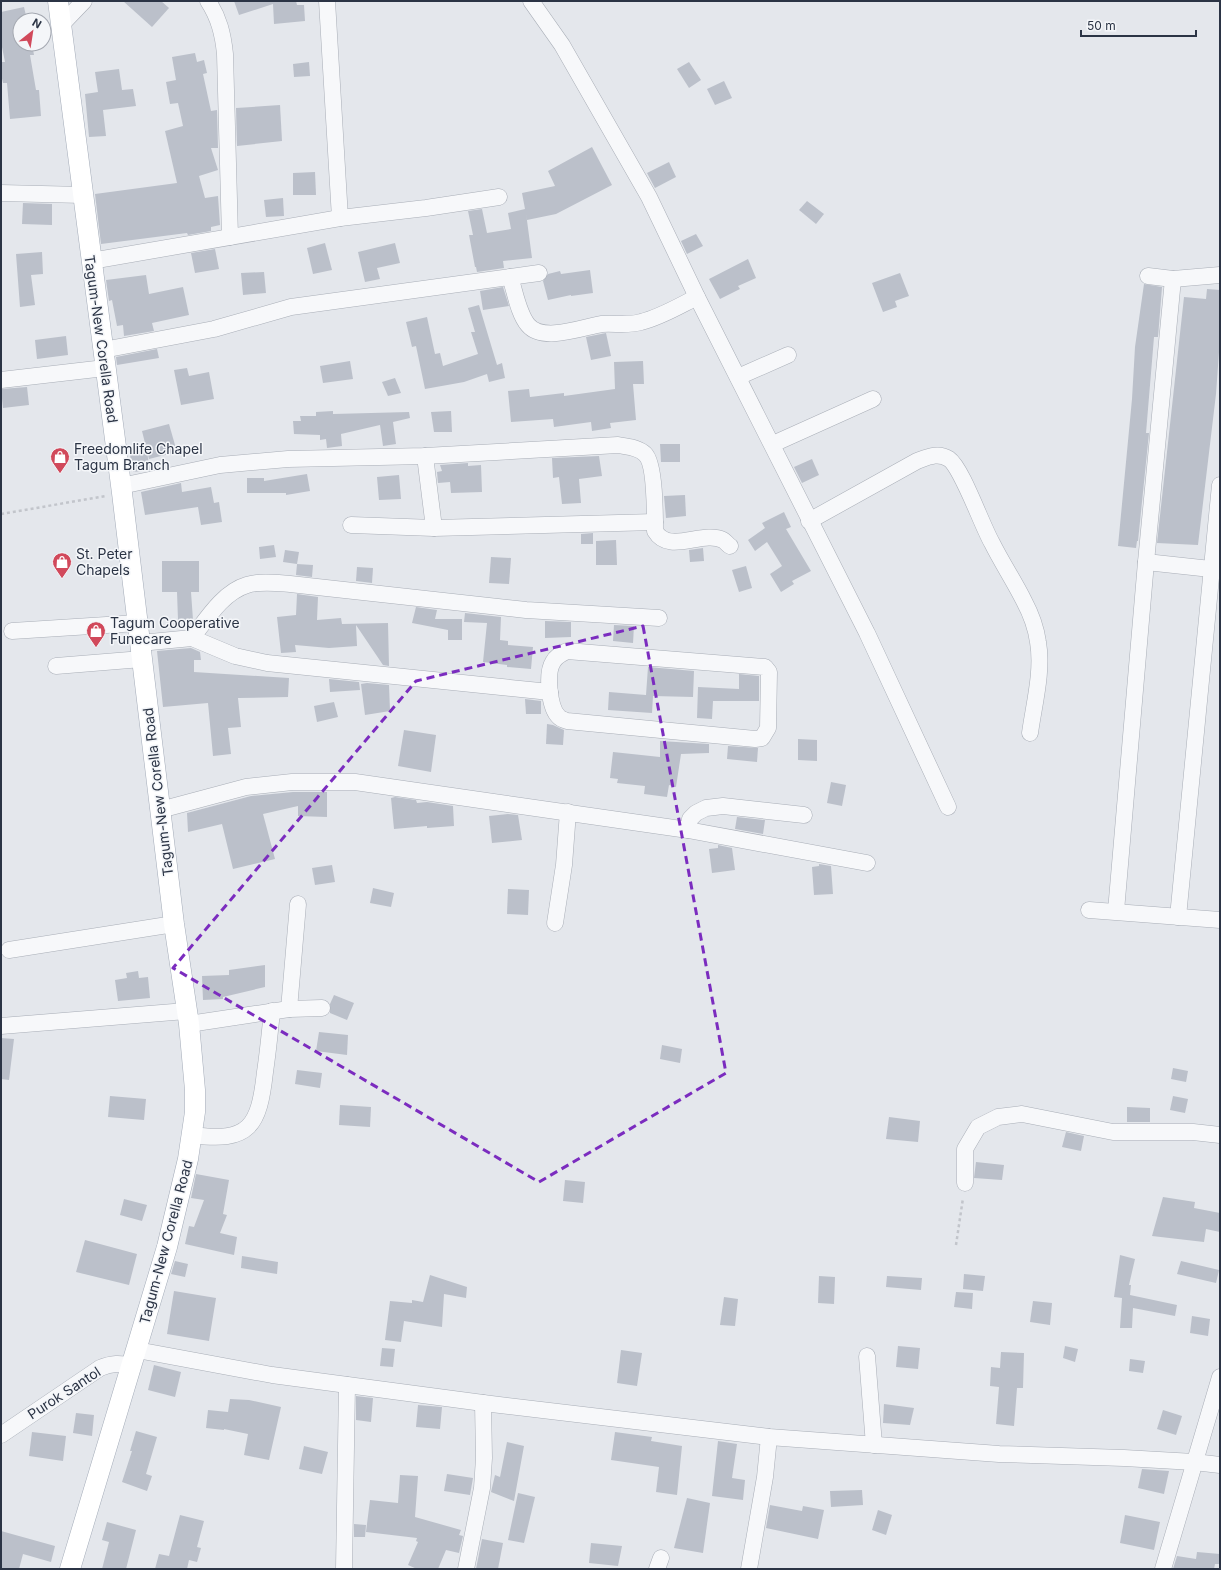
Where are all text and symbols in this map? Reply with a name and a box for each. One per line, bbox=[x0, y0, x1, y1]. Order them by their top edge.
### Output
north arrow bbox=[12, 12, 52, 52]
scale bar bbox=[1081, 12, 1196, 38]
text: N bbox=[30, 15, 44, 31]
text: 50 m bbox=[1087, 18, 1116, 33]
street label: Tagum-New Corella Road bbox=[81, 254, 122, 424]
place label: Freedomlife Chapel Tagum Branch bbox=[74, 440, 203, 473]
shop icon: Freedomlife Chapel Tagum Branch bbox=[49, 446, 71, 474]
place label: St. Peter Chapels bbox=[76, 545, 132, 578]
shop icon: St. Peter Chapels bbox=[51, 551, 73, 579]
place label: Tagum Cooperative Funecare bbox=[110, 614, 240, 647]
shop icon: Tagum Cooperative Funecare bbox=[85, 620, 107, 648]
street label: Tagum-New Corella Road bbox=[139, 707, 176, 877]
street label: Tagum-New Corella Road bbox=[135, 1158, 196, 1326]
street label: Purok Santol bbox=[24, 1363, 103, 1422]

